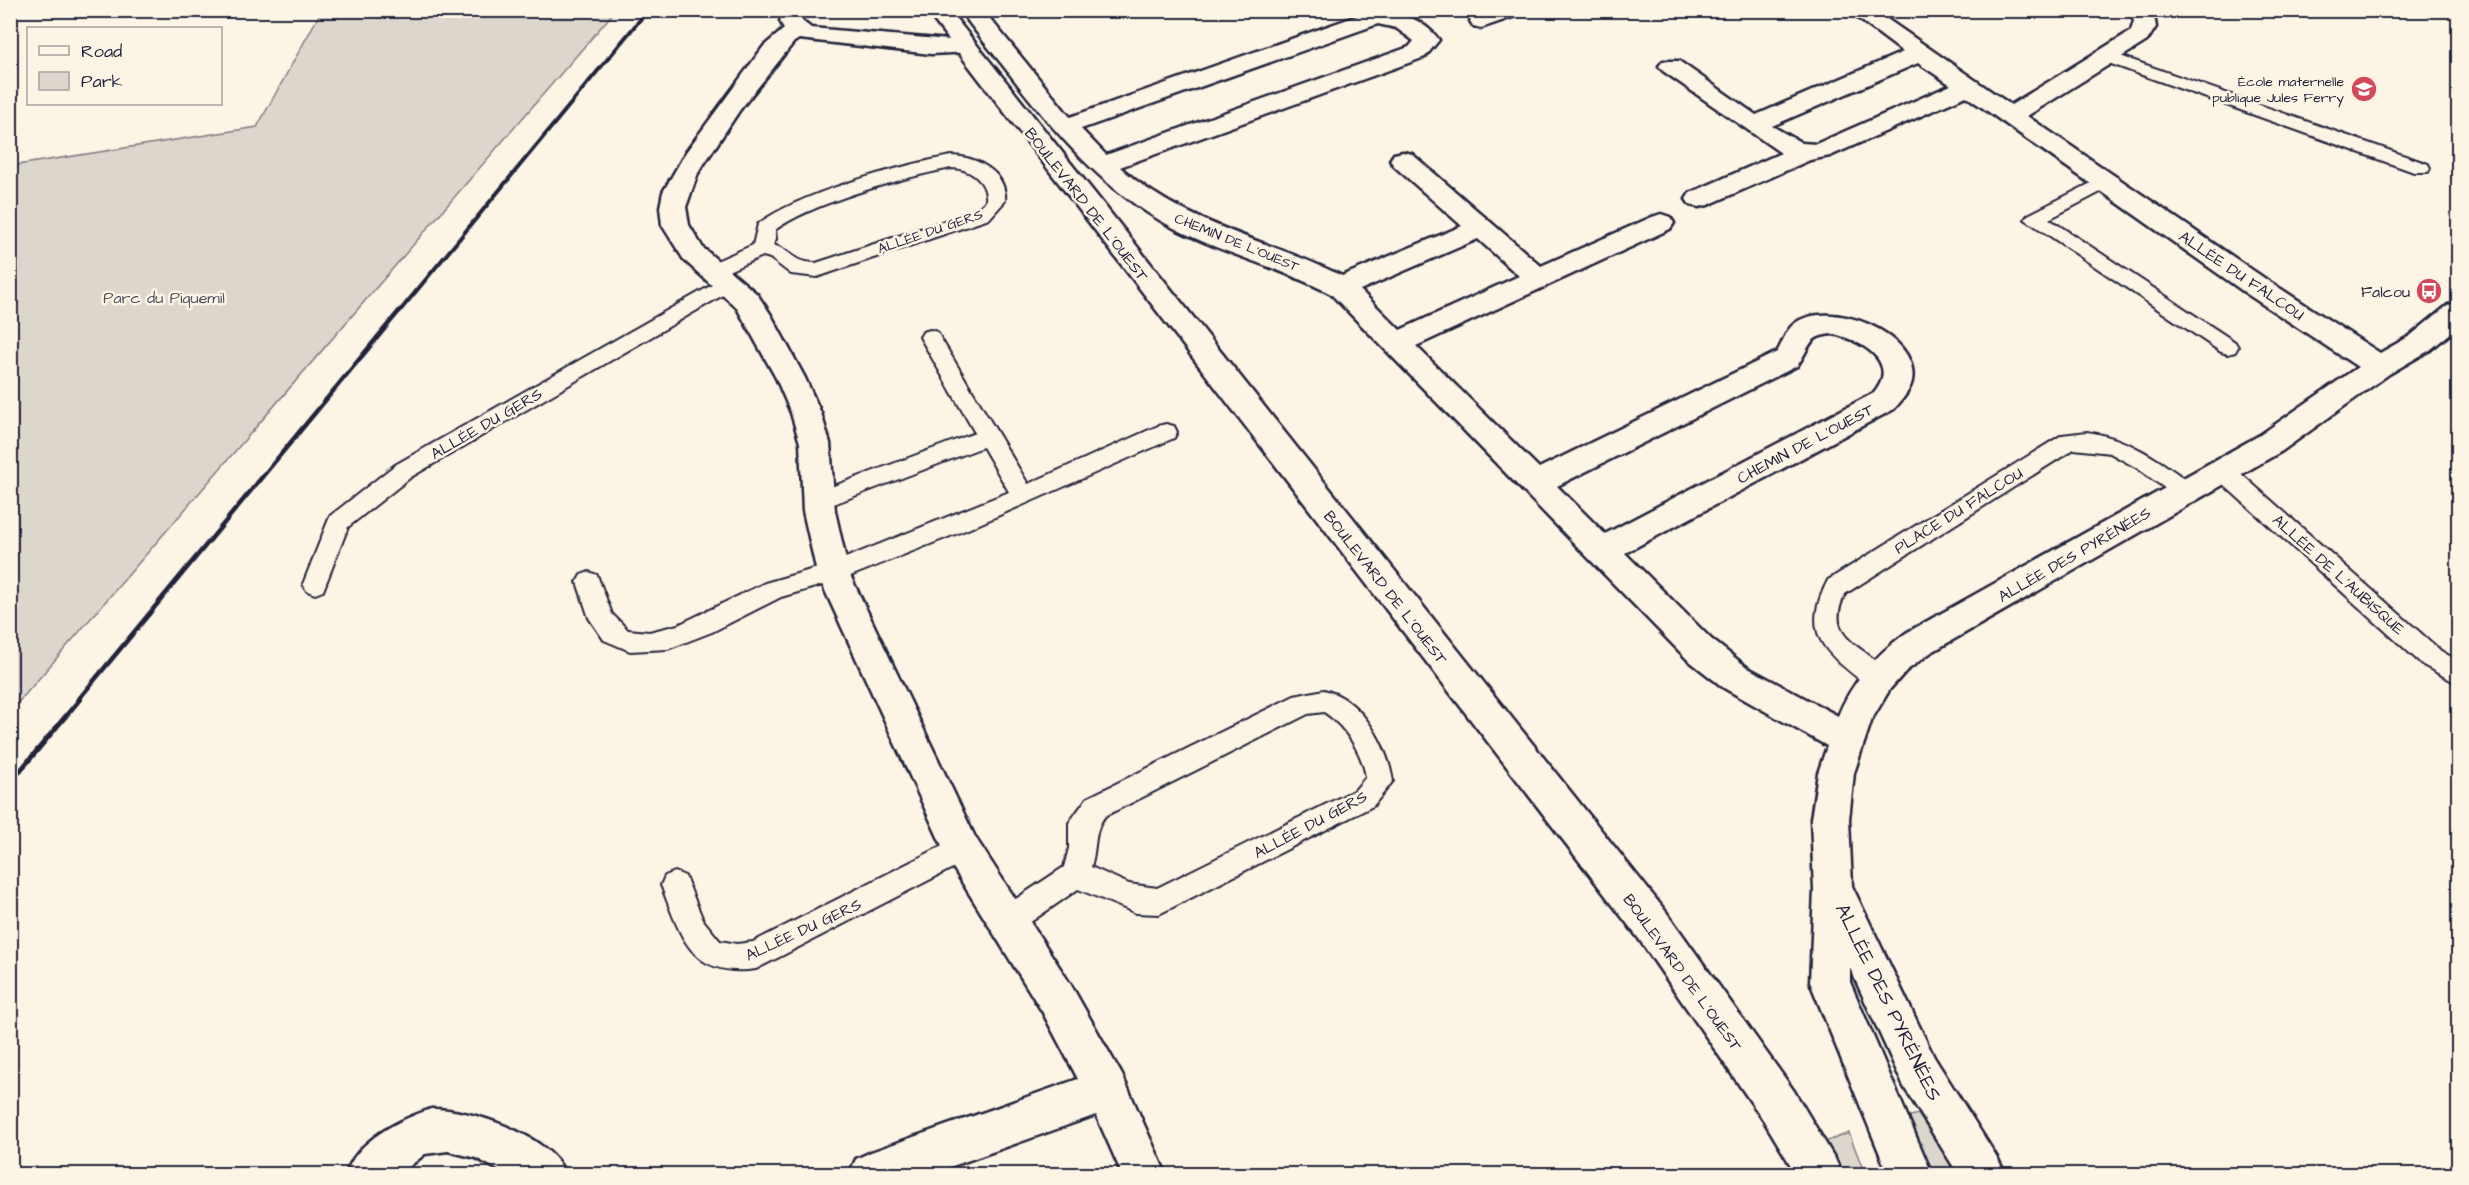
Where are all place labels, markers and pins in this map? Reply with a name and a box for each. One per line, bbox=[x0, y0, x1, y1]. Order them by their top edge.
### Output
place label: École maternelle publique Jules Ferry bbox=[2212, 72, 2344, 108]
school or university icon: École maternelle publique Jules Ferry bbox=[2349, 74, 2379, 104]
bus stop icon: Falcou bbox=[2414, 276, 2444, 306]
place label: Falcou bbox=[2361, 281, 2410, 303]

